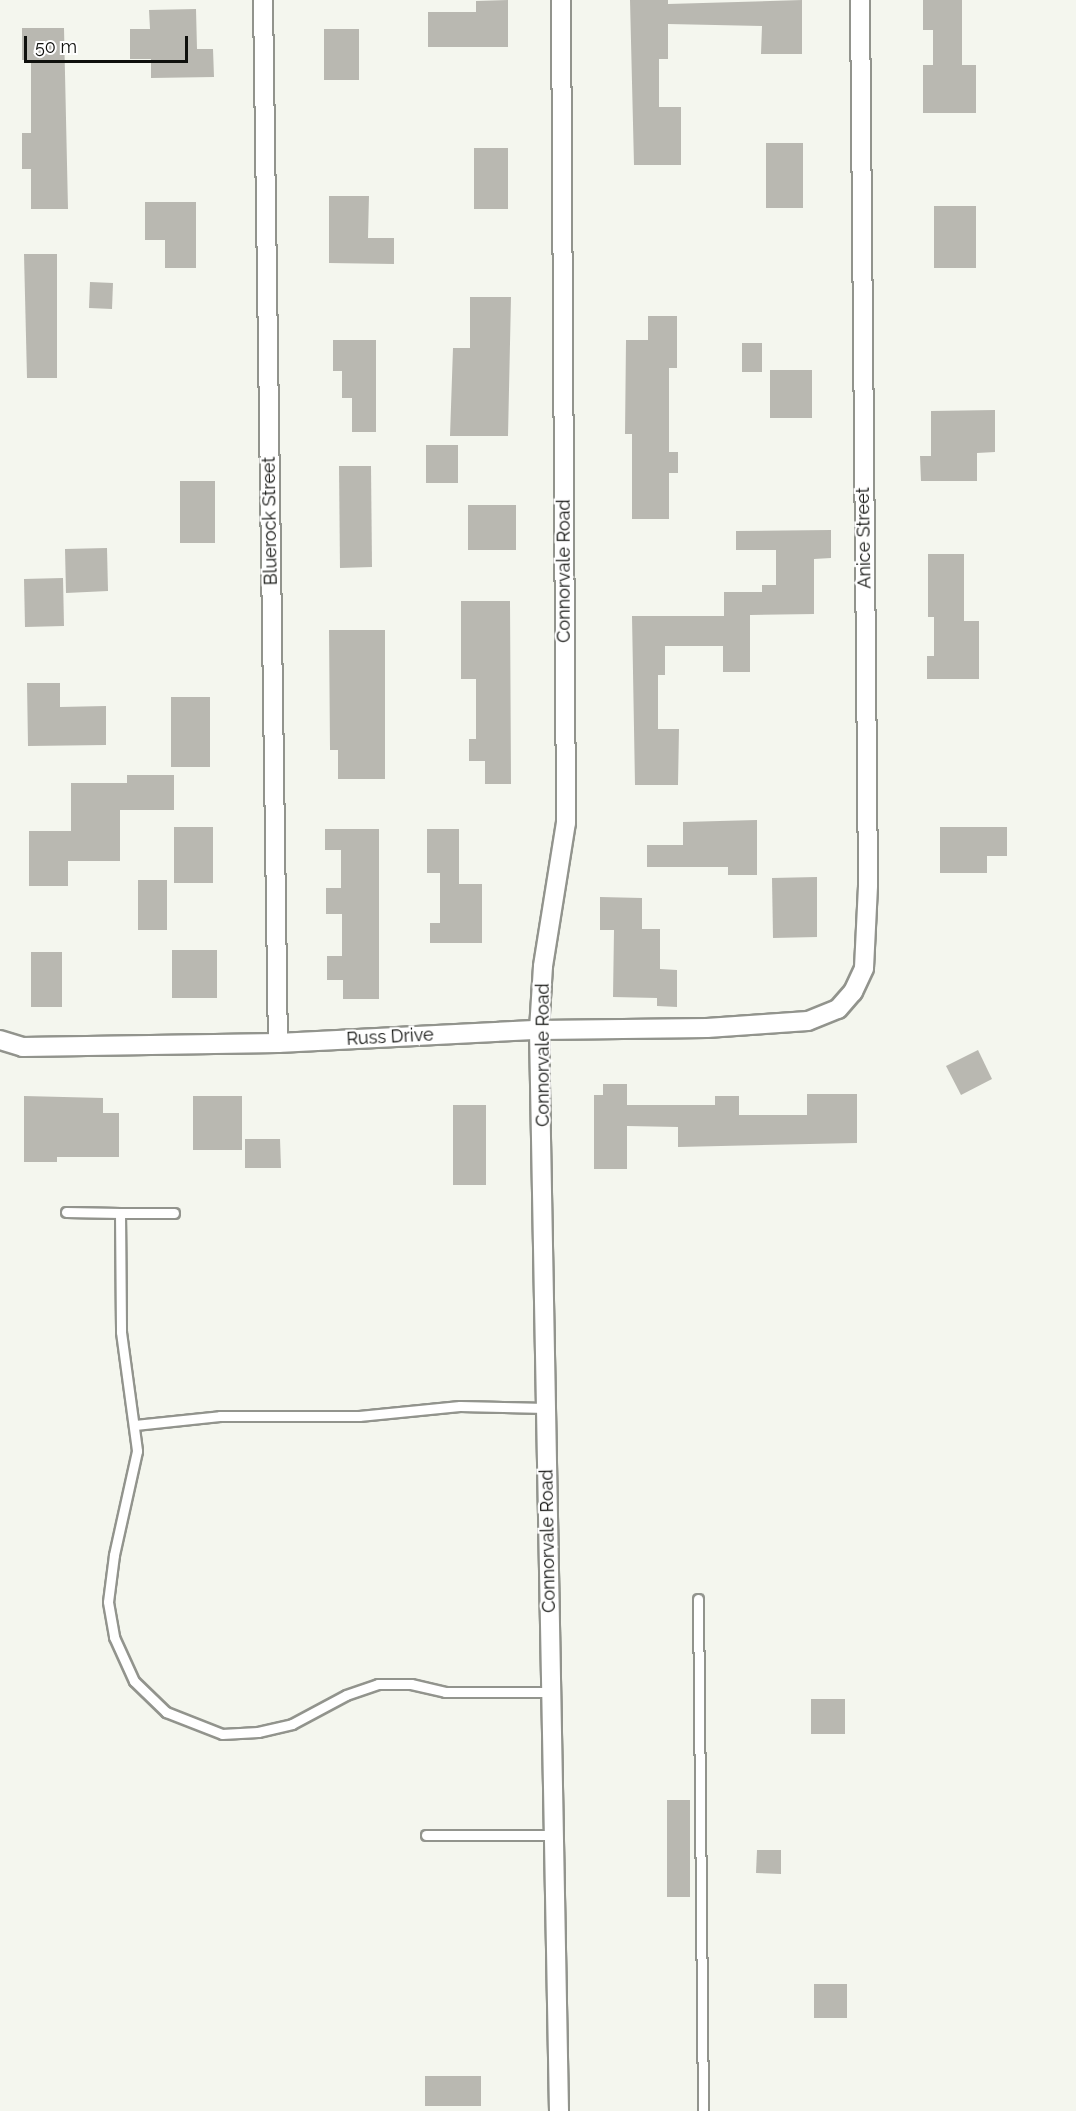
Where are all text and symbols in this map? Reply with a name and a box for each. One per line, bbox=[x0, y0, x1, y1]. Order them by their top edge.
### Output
scale bar bbox=[27, 24, 190, 62]
text: 50 m bbox=[35, 36, 77, 57]
street label: Bluerock Street bbox=[258, 456, 282, 586]
street label: Anice Street bbox=[852, 487, 876, 589]
street label: Connorvale Road bbox=[553, 499, 575, 643]
street label: Connorvale Road bbox=[532, 983, 554, 1127]
street label: Russ Drive bbox=[346, 1024, 434, 1050]
street label: Connorvale Road bbox=[536, 1469, 560, 1613]

